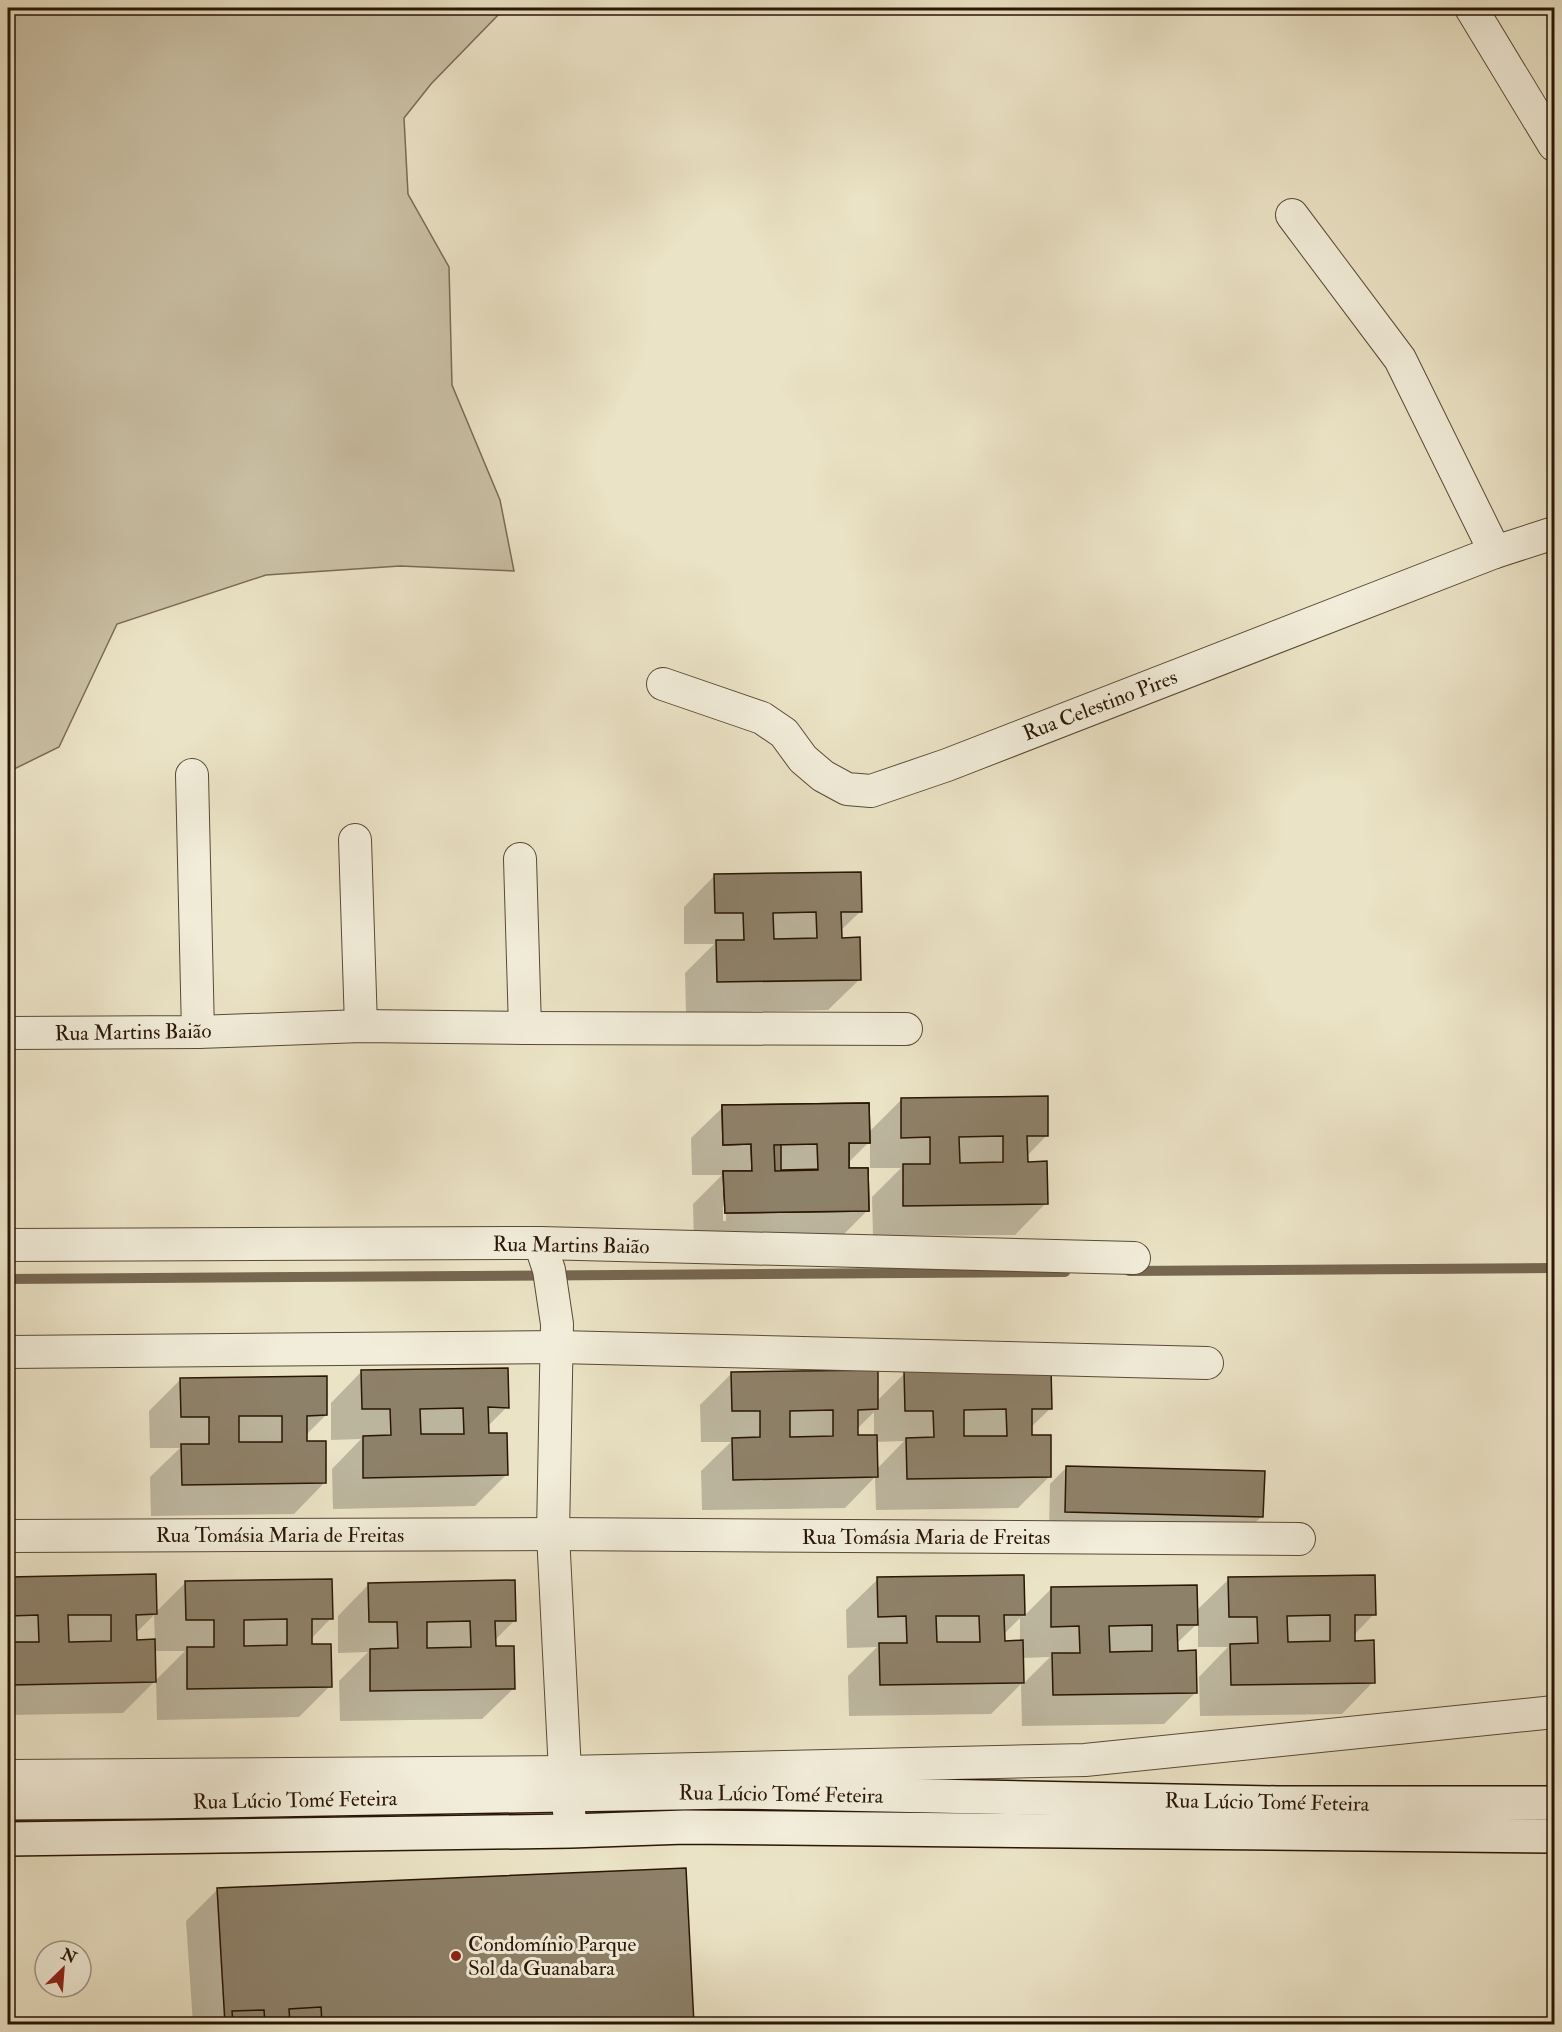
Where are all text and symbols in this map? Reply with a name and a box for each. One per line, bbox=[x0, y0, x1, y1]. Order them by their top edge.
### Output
street label: Rua Celestino Pires bbox=[1019, 664, 1181, 747]
street label: Rua Martins Baião bbox=[54, 1018, 212, 1047]
street label: Rua Martins Baião bbox=[492, 1231, 650, 1260]
street label: Rua Tomásia Maria de Freitas bbox=[156, 1522, 404, 1549]
street label: Rua Tomásia Maria de Freitas bbox=[802, 1524, 1050, 1551]
street label: Rua Lúcio Tomé Feteira bbox=[678, 1779, 884, 1810]
street label: Rua Lúcio Tomé Feteira bbox=[192, 1785, 398, 1816]
street label: Rua Lúcio Tomé Feteira bbox=[1164, 1787, 1370, 1818]
place label: Condomínio Parque Sol da Guanabara bbox=[468, 1931, 636, 1982]
north arrow bbox=[33, 1939, 93, 1999]
text: N bbox=[57, 1944, 80, 1969]
marker: Condomínio Parque Sol da Guanabara bbox=[449, 1949, 463, 1963]

